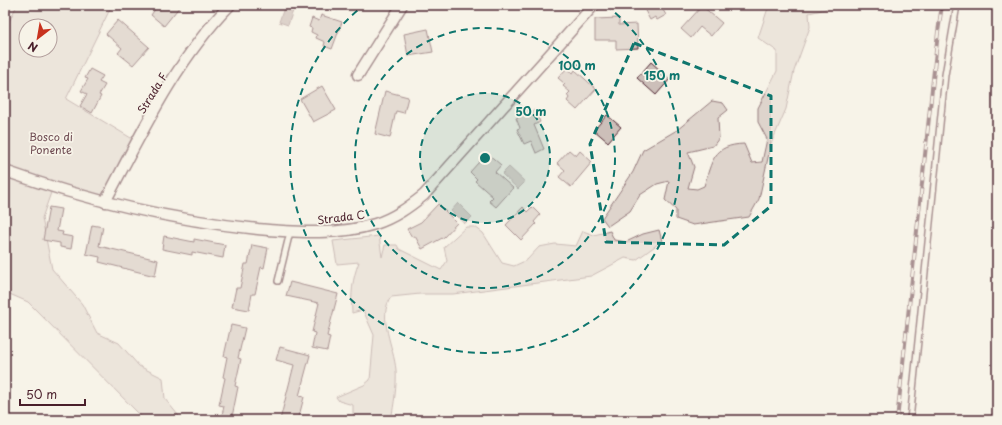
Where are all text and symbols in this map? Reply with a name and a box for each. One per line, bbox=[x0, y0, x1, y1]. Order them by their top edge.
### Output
north arrow bbox=[18, 18, 58, 58]
text: N bbox=[24, 37, 41, 57]
text: 100 m bbox=[558, 56, 596, 74]
text: 150 m bbox=[644, 66, 680, 84]
street label: Strada F bbox=[133, 69, 171, 117]
text: 50 m bbox=[515, 102, 547, 120]
park label: Bosco di Ponente bbox=[29, 128, 73, 158]
centre of rings bbox=[478, 151, 492, 165]
street label: Strada C bbox=[316, 206, 366, 228]
scale bar bbox=[20, 381, 85, 407]
text: 50 m bbox=[26, 385, 57, 403]

